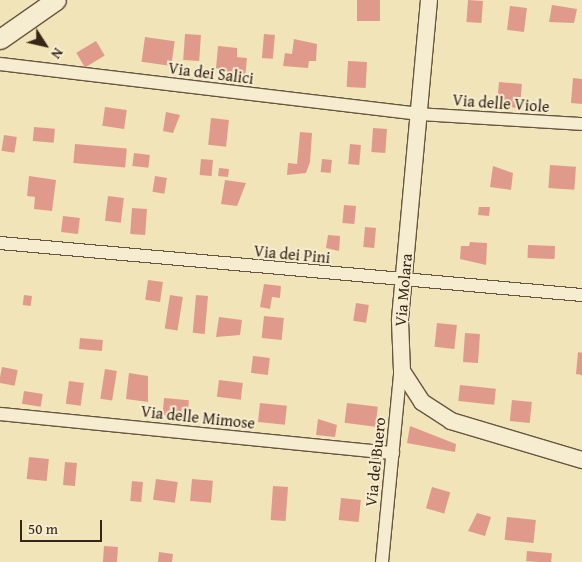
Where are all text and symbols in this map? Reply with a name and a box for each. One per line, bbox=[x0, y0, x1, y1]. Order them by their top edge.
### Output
north arrow bbox=[20, 20, 70, 70]
text: N bbox=[46, 44, 68, 63]
street label: Via dei Salici bbox=[167, 58, 255, 88]
street label: Via delle Viole bbox=[452, 90, 550, 116]
street label: Via dei Pini bbox=[253, 241, 331, 267]
street label: Via Molara bbox=[390, 253, 416, 327]
street label: Via delle Mimose bbox=[140, 401, 256, 433]
street label: Via del Buero bbox=[361, 416, 389, 508]
scale bar bbox=[22, 510, 105, 542]
text: 50 m bbox=[28, 518, 58, 539]

